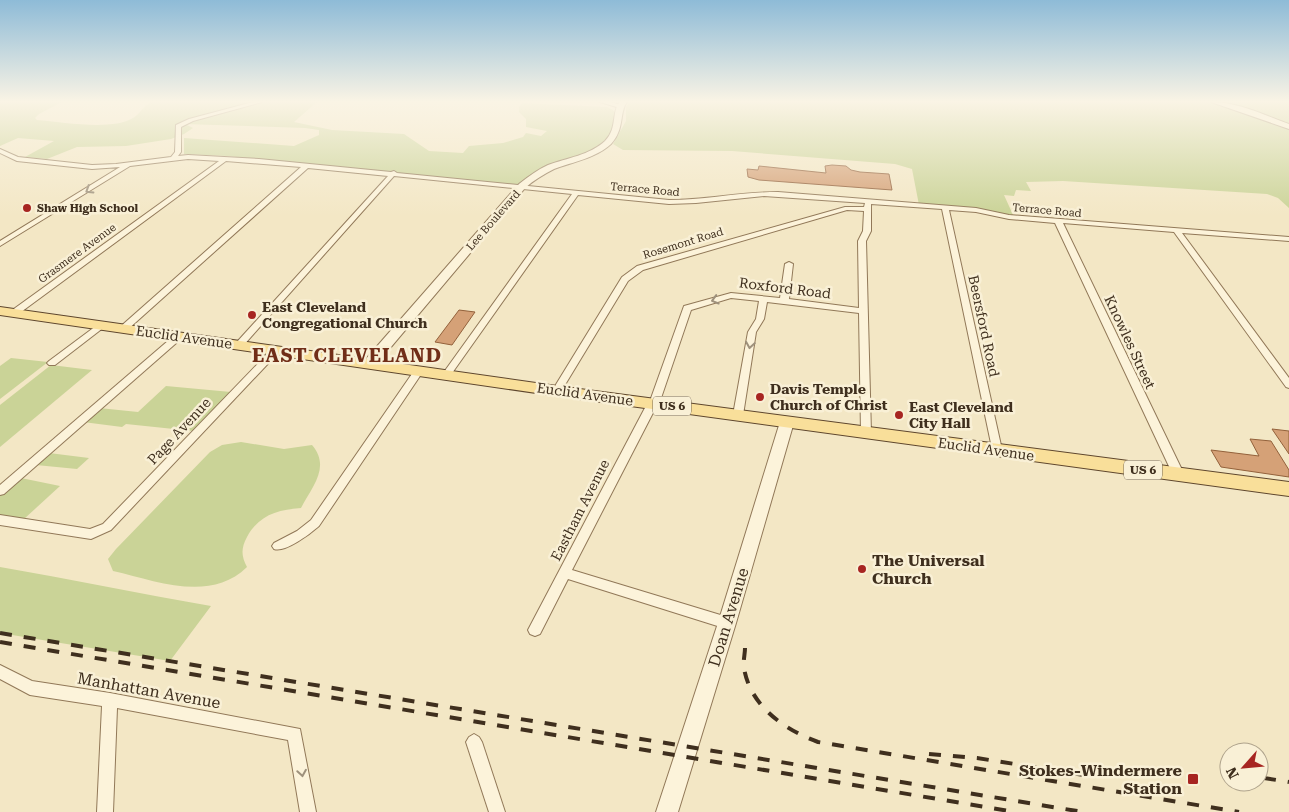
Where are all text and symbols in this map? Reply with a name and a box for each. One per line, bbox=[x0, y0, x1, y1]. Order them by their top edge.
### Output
street label: Terrace Road bbox=[610, 180, 680, 199]
one-way arrow bbox=[85, 183, 94, 193]
street label: Lee Boulevard bbox=[464, 187, 523, 253]
street label: Terrace Road bbox=[1012, 201, 1082, 220]
marker: Shaw High School bbox=[21, 202, 33, 214]
place label: Shaw High School bbox=[37, 202, 138, 215]
street label: Grasmere Avenue bbox=[36, 221, 119, 286]
street label: Rosemont Road bbox=[641, 225, 725, 262]
street label: Roxford Road bbox=[738, 274, 832, 302]
street label: Beersford Road bbox=[965, 274, 1003, 378]
street label: Knowles Street bbox=[1101, 293, 1159, 391]
one-way arrow bbox=[711, 294, 720, 304]
place label: East Cleveland Congregational Church bbox=[262, 299, 428, 331]
marker: East Cleveland Congregational Church bbox=[246, 309, 258, 321]
street label: Euclid Avenue bbox=[135, 322, 233, 352]
one-way arrow bbox=[745, 341, 755, 349]
district label: EAST CLEVELAND bbox=[252, 344, 442, 367]
street label: Euclid Avenue bbox=[536, 379, 634, 409]
place label: Davis Temple Church of Christ bbox=[770, 381, 888, 413]
marker: Davis Temple Church of Christ bbox=[754, 391, 766, 403]
street label: Page Avenue bbox=[144, 394, 214, 468]
road number: US 6 bbox=[653, 396, 691, 416]
place label: East Cleveland City Hall bbox=[909, 399, 1014, 431]
marker: East Cleveland City Hall bbox=[893, 409, 905, 421]
street label: Euclid Avenue bbox=[937, 434, 1035, 464]
street label: Eastham Avenue bbox=[548, 456, 613, 563]
road number: US 6 bbox=[1124, 460, 1162, 480]
place label: The Universal Church bbox=[872, 551, 985, 588]
marker: The Universal Church bbox=[856, 563, 868, 575]
street label: Doan Avenue bbox=[704, 565, 753, 669]
street label: Manhattan Avenue bbox=[76, 669, 222, 712]
north arrow bbox=[1219, 742, 1269, 792]
place label: Stokes-Windermere Station bbox=[1019, 761, 1182, 798]
text: N bbox=[1223, 764, 1242, 781]
one-way arrow bbox=[296, 769, 306, 777]
marker: Stokes-Windermere Station bbox=[1186, 772, 1200, 786]

